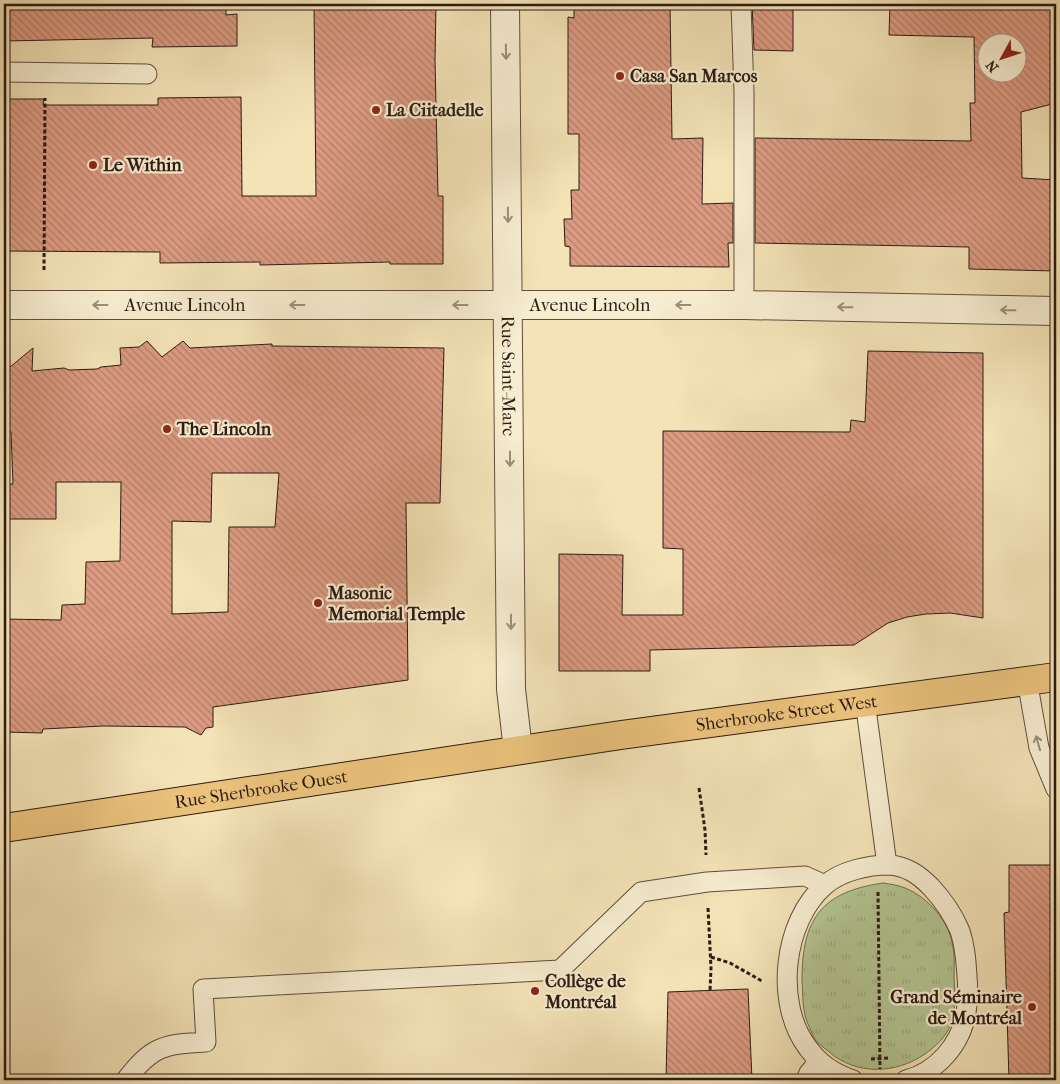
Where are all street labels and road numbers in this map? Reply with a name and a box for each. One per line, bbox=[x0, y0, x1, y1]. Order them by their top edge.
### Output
street label: Avenue Lincoln bbox=[124, 295, 246, 316]
street label: Avenue Lincoln bbox=[529, 295, 651, 316]
street label: Rue Saint-Marc bbox=[497, 316, 519, 436]
street label: Sherbrooke Street West bbox=[695, 690, 879, 735]
street label: Rue Sherbrooke Ouest bbox=[173, 766, 350, 813]

